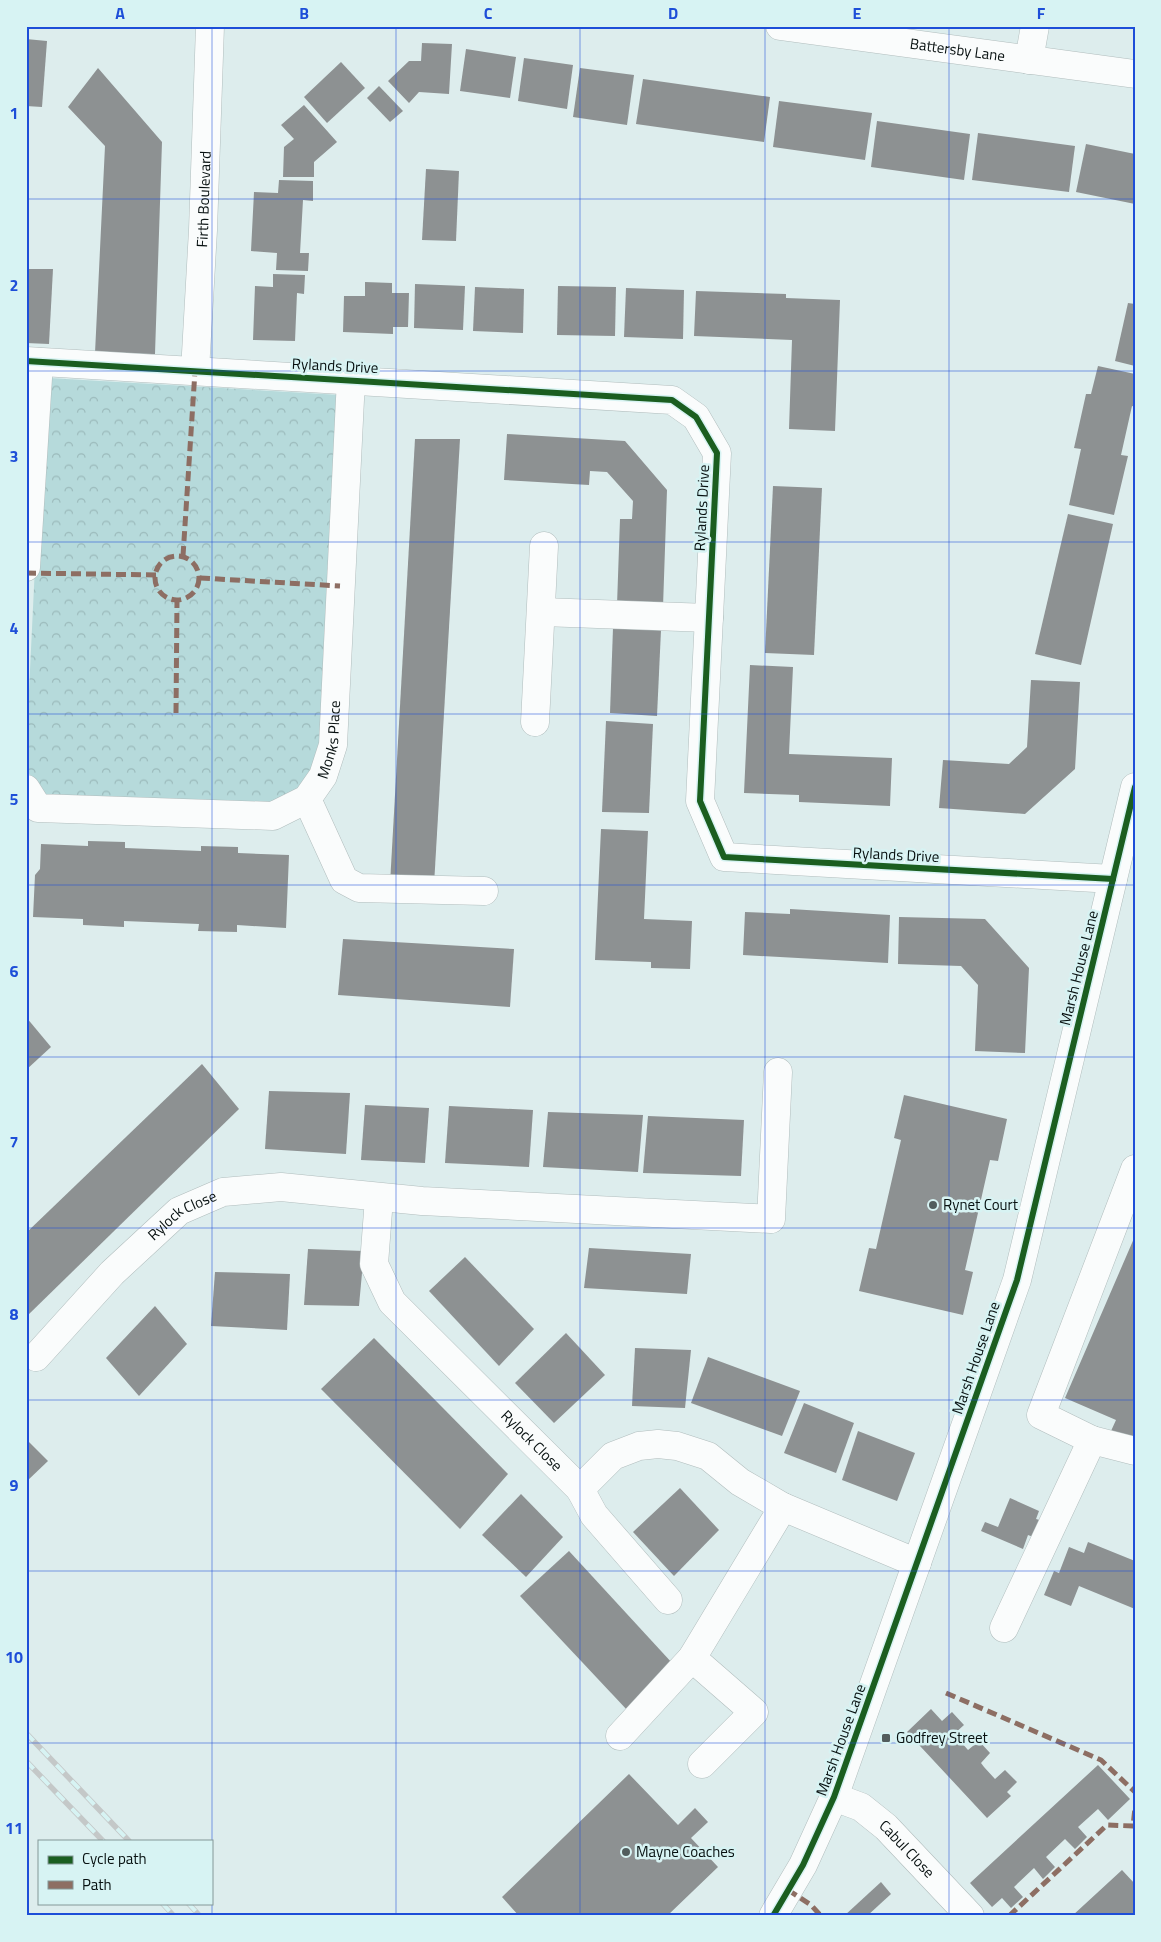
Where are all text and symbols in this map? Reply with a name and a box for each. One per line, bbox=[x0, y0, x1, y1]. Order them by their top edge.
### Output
text: A bbox=[115, 1, 125, 25]
text: B bbox=[299, 1, 309, 25]
text: C bbox=[484, 1, 493, 25]
text: D bbox=[668, 1, 678, 25]
text: E bbox=[853, 1, 862, 25]
text: F bbox=[1037, 1, 1046, 25]
street label: Battersby Lane bbox=[908, 32, 1006, 67]
text: 1 bbox=[10, 101, 18, 125]
street label: Firth Boulevard bbox=[190, 151, 217, 248]
text: 2 bbox=[10, 273, 18, 297]
street label: Rylands Drive bbox=[291, 352, 379, 379]
text: 3 bbox=[10, 444, 18, 468]
street label: Rylands Drive bbox=[688, 464, 715, 552]
text: 4 bbox=[10, 616, 19, 640]
street label: Monks Place bbox=[311, 700, 346, 782]
text: 5 bbox=[10, 787, 19, 811]
street label: Rylands Drive bbox=[852, 841, 940, 868]
street label: Marsh House Lane bbox=[1053, 908, 1104, 1028]
text: 6 bbox=[10, 959, 19, 983]
text: 7 bbox=[10, 1130, 18, 1154]
street label: Rylock Close bbox=[142, 1184, 220, 1246]
place label: Rynet Court bbox=[943, 1193, 1019, 1216]
marker: Rynet Court bbox=[927, 1199, 939, 1211]
street label: Marsh House Lane bbox=[945, 1298, 1006, 1417]
text: 8 bbox=[10, 1302, 19, 1326]
street label: Rylock Close bbox=[496, 1404, 568, 1476]
text: 9 bbox=[10, 1473, 19, 1497]
text: 10 bbox=[5, 1645, 23, 1669]
street label: Marsh House Lane bbox=[810, 1681, 871, 1799]
place label: Godfrey Street bbox=[896, 1726, 988, 1749]
marker: Godfrey Street bbox=[880, 1732, 892, 1744]
street label: Cabul Close bbox=[874, 1814, 940, 1883]
text: 11 bbox=[5, 1816, 23, 1840]
legend bbox=[38, 1840, 212, 1904]
place label: Mayne Coaches bbox=[636, 1840, 735, 1863]
marker: Mayne Coaches bbox=[620, 1846, 632, 1858]
text: Cycle path bbox=[82, 1847, 147, 1870]
text: Path bbox=[82, 1873, 112, 1896]

